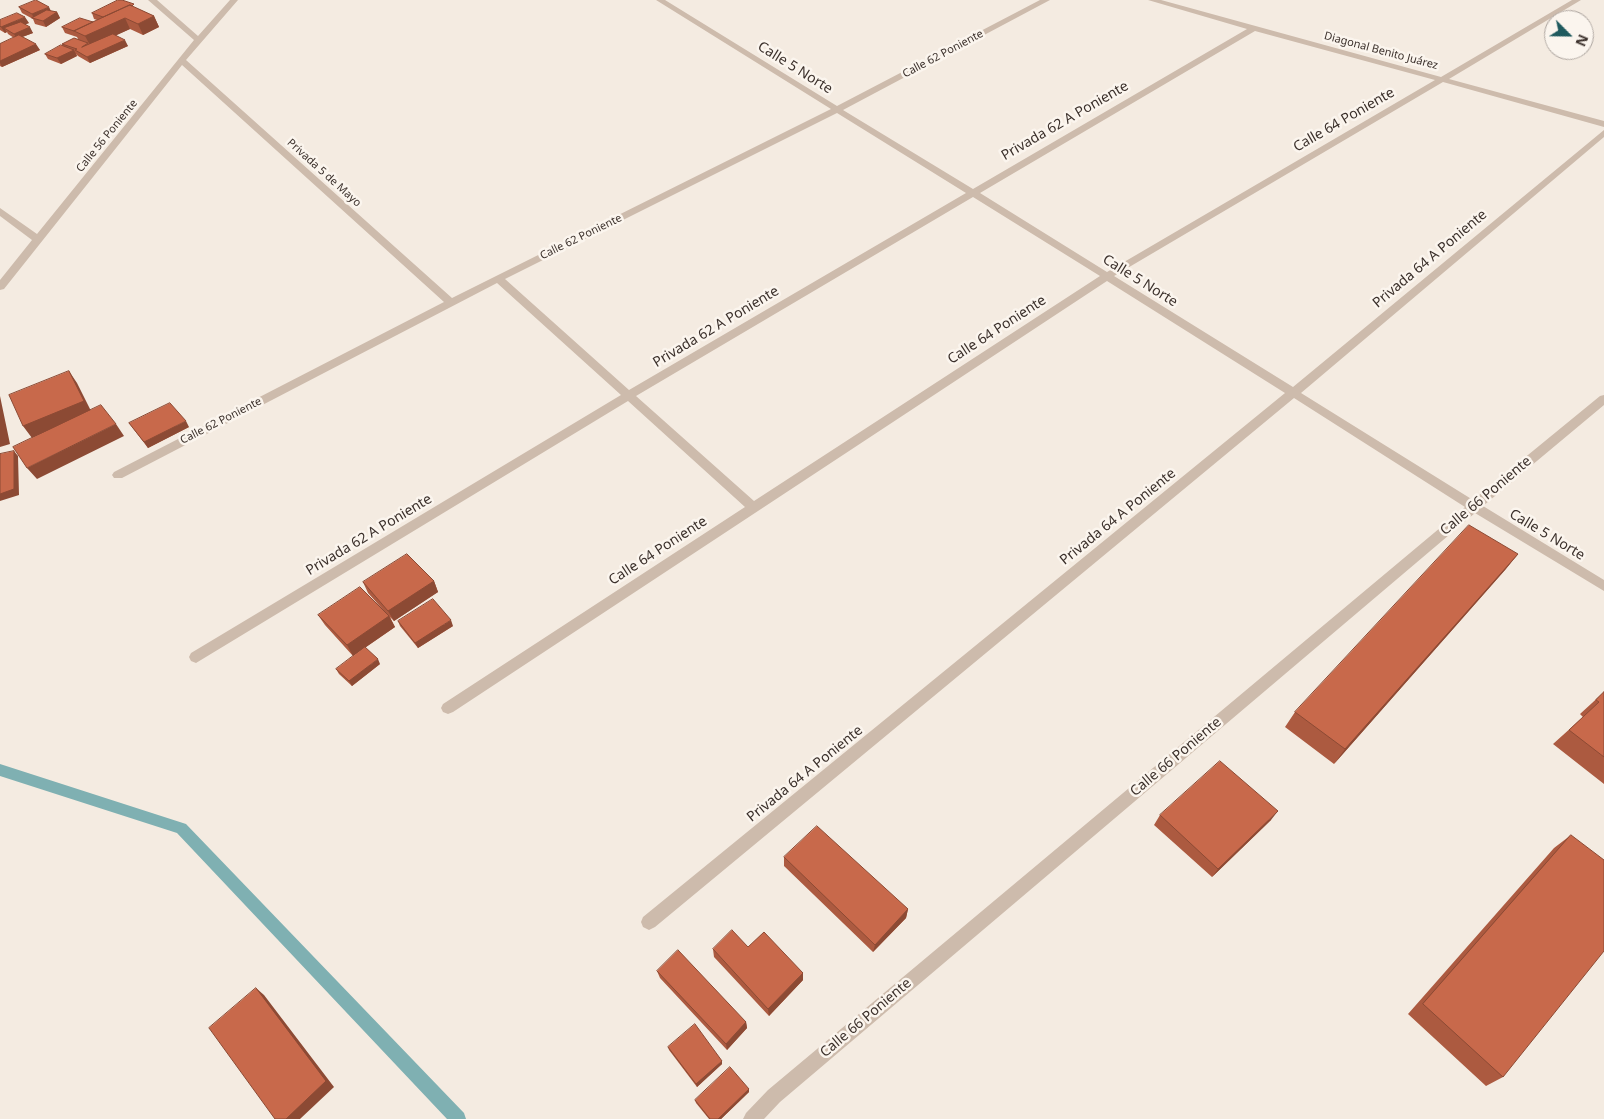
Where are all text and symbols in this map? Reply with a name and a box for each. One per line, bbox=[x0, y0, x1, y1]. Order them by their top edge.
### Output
north arrow bbox=[1544, 10, 1594, 60]
street label: Calle 62 Poniente bbox=[900, 27, 986, 81]
street label: Diagonal Benito Juárez bbox=[1323, 29, 1439, 73]
text: N bbox=[1571, 32, 1593, 50]
street label: Calle 5 Norte bbox=[755, 38, 835, 98]
street label: Privada 62 A Poniente bbox=[998, 78, 1132, 164]
street label: Calle 64 Poniente bbox=[1291, 84, 1397, 156]
street label: Calle 56 Poniente bbox=[74, 97, 140, 175]
street label: Privada 5 de Mayo bbox=[284, 136, 364, 210]
street label: Privada 64 A Poniente bbox=[1369, 206, 1491, 312]
street label: Calle 62 Poniente bbox=[538, 211, 624, 263]
street label: Calle 5 Norte bbox=[1100, 251, 1180, 311]
street label: Privada 62 A Poniente bbox=[650, 283, 782, 371]
street label: Calle 64 Poniente bbox=[945, 292, 1049, 368]
street label: Calle 62 Poniente bbox=[178, 395, 264, 447]
street label: Calle 66 Poniente bbox=[1437, 453, 1535, 539]
street label: Privada 64 A Poniente bbox=[1057, 465, 1179, 569]
street label: Privada 62 A Poniente bbox=[303, 491, 435, 579]
street label: Calle 5 Norte bbox=[1506, 506, 1588, 564]
street label: Calle 64 Poniente bbox=[606, 513, 710, 589]
street label: Calle 66 Poniente bbox=[1127, 714, 1225, 800]
street label: Privada 64 A Poniente bbox=[744, 722, 866, 826]
street label: Calle 66 Poniente bbox=[817, 975, 915, 1061]

